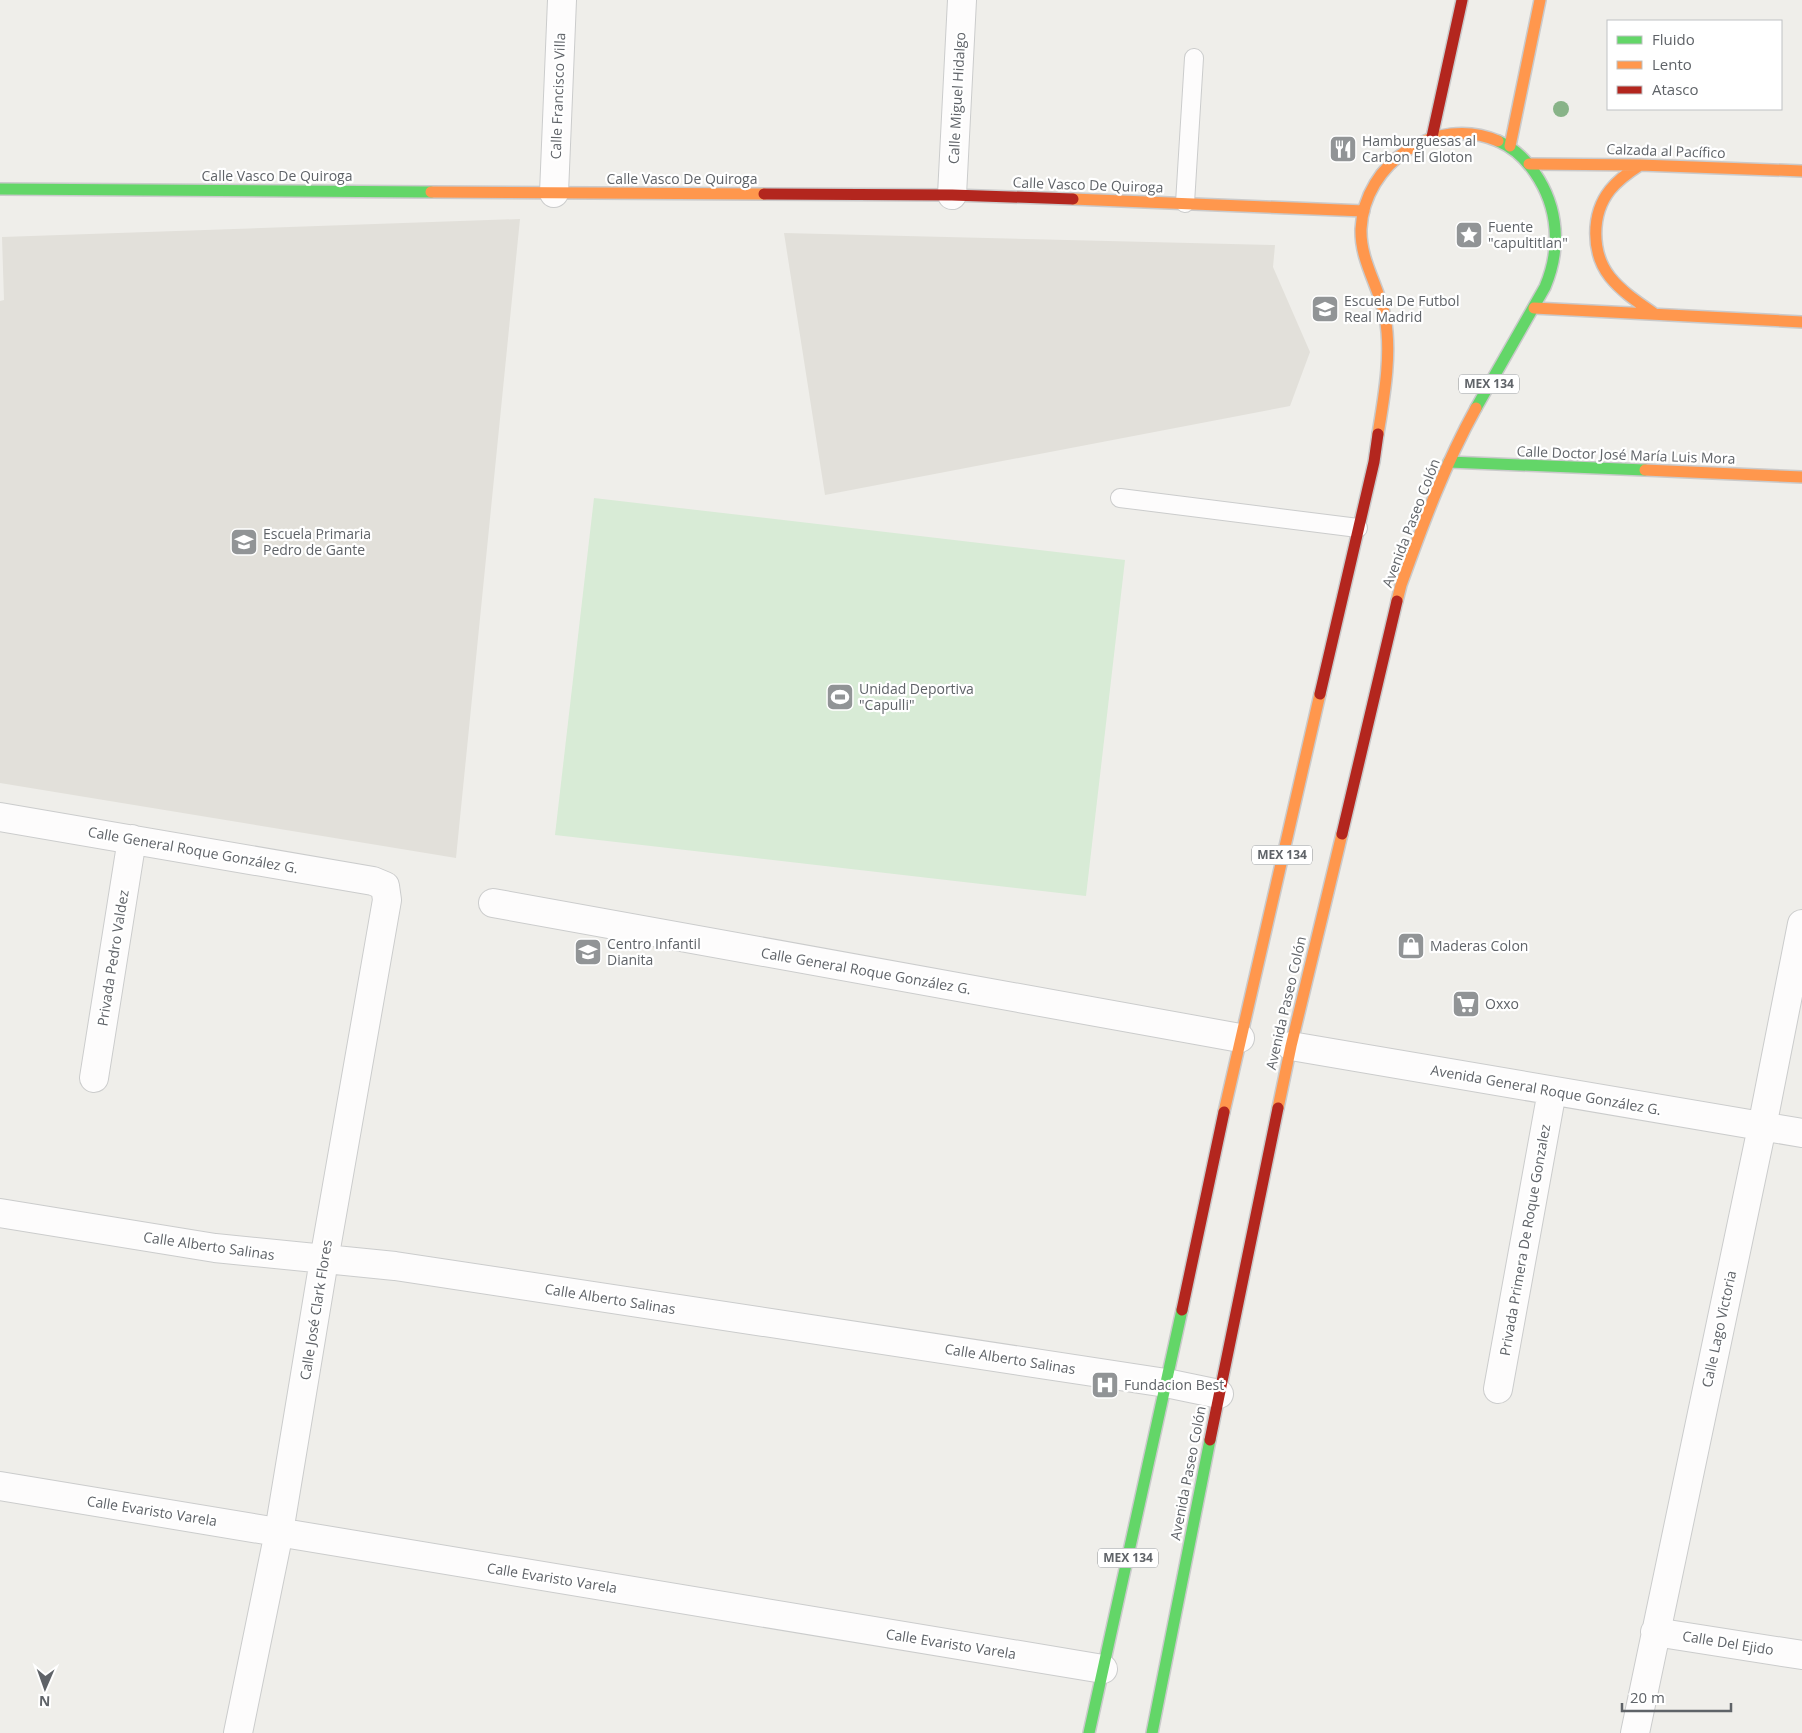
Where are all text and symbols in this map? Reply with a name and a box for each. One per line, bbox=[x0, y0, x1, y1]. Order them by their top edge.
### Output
legend bbox=[1607, 20, 1782, 110]
text: Fluido bbox=[1652, 29, 1695, 49]
street label: Calle Miguel Hidalgo bbox=[944, 31, 969, 165]
street label: Calle Francisco Villa bbox=[546, 32, 569, 160]
text: Lento bbox=[1652, 54, 1692, 74]
text: Atasco bbox=[1652, 79, 1699, 99]
place label: Hamburguesas al Carbon El Gloton bbox=[1362, 131, 1476, 166]
restaurant icon: Hamburguesas al Carbon El Gloton bbox=[1328, 134, 1358, 164]
street label: Calzada al Pacífico bbox=[1606, 139, 1726, 162]
street label: Calle Vasco De Quiroga bbox=[202, 166, 352, 185]
street label: Calle Vasco De Quiroga bbox=[607, 169, 757, 188]
street label: Calle Vasco De Quiroga bbox=[1012, 172, 1164, 197]
place label: Fuente "capultitlan" bbox=[1488, 217, 1568, 252]
place icon: Fuente "capultitlan" bbox=[1454, 220, 1484, 250]
place label: Escuela De Futbol Real Madrid bbox=[1344, 291, 1460, 326]
school or university icon: Escuela De Futbol Real Madrid bbox=[1310, 294, 1340, 324]
road number: MEX 134 bbox=[1459, 374, 1519, 394]
street label: Calle Doctor José María Luis Mora bbox=[1516, 441, 1736, 468]
street label: Avenida Paseo Colón bbox=[1377, 456, 1444, 590]
place label: Escuela Primaria Pedro de Gante bbox=[263, 524, 371, 559]
school or university icon: Escuela Primaria Pedro de Gante bbox=[229, 527, 259, 557]
place label: Unidad Deportiva "Capulli" bbox=[859, 679, 974, 714]
sports icon: Unidad Deportiva "Capulli" bbox=[825, 682, 855, 712]
street label: Calle General Roque González G. bbox=[87, 822, 300, 877]
road number: MEX 134 bbox=[1252, 846, 1312, 864]
street label: Privada Pedro Valdez bbox=[92, 888, 133, 1027]
shop icon: Maderas Colon bbox=[1396, 931, 1426, 961]
place label: Centro Infantil Dianita bbox=[607, 934, 701, 969]
street label: Avenida Paseo Colón bbox=[1261, 934, 1310, 1071]
place label: Maderas Colon bbox=[1430, 936, 1528, 955]
school or university icon: Centro Infantil Dianita bbox=[573, 937, 603, 967]
street label: Calle General Roque González G. bbox=[760, 943, 973, 998]
supermarket icon: Oxxo bbox=[1451, 989, 1481, 1019]
place label: Oxxo bbox=[1485, 994, 1519, 1013]
street label: Avenida General Roque González G. bbox=[1429, 1060, 1663, 1119]
street label: Privada Primera De Roque Gonzalez bbox=[1495, 1122, 1554, 1357]
street label: Calle Alberto Salinas bbox=[142, 1227, 276, 1264]
street label: Calle José Clark Flores bbox=[295, 1238, 336, 1381]
street label: Calle Lago Victoria bbox=[1697, 1269, 1740, 1389]
street label: Calle Alberto Salinas bbox=[543, 1279, 677, 1318]
street label: Calle Alberto Salinas bbox=[943, 1339, 1077, 1378]
hospital icon: Fundacion Best bbox=[1090, 1370, 1120, 1400]
place label: Fundacion Best bbox=[1124, 1375, 1224, 1394]
street label: Avenida Paseo Colón bbox=[1165, 1404, 1210, 1542]
street label: Calle Evaristo Varela bbox=[86, 1491, 219, 1530]
road number: MEX 134 bbox=[1098, 1549, 1158, 1568]
street label: Calle Evaristo Varela bbox=[486, 1558, 619, 1597]
street label: Calle Evaristo Varela bbox=[885, 1624, 1018, 1663]
street label: Calle Del Ejido bbox=[1681, 1626, 1775, 1659]
north arrow bbox=[20, 1663, 70, 1713]
scale bar bbox=[1622, 1680, 1731, 1712]
text: 20 m bbox=[1630, 1687, 1665, 1707]
text: N bbox=[39, 1692, 51, 1711]

